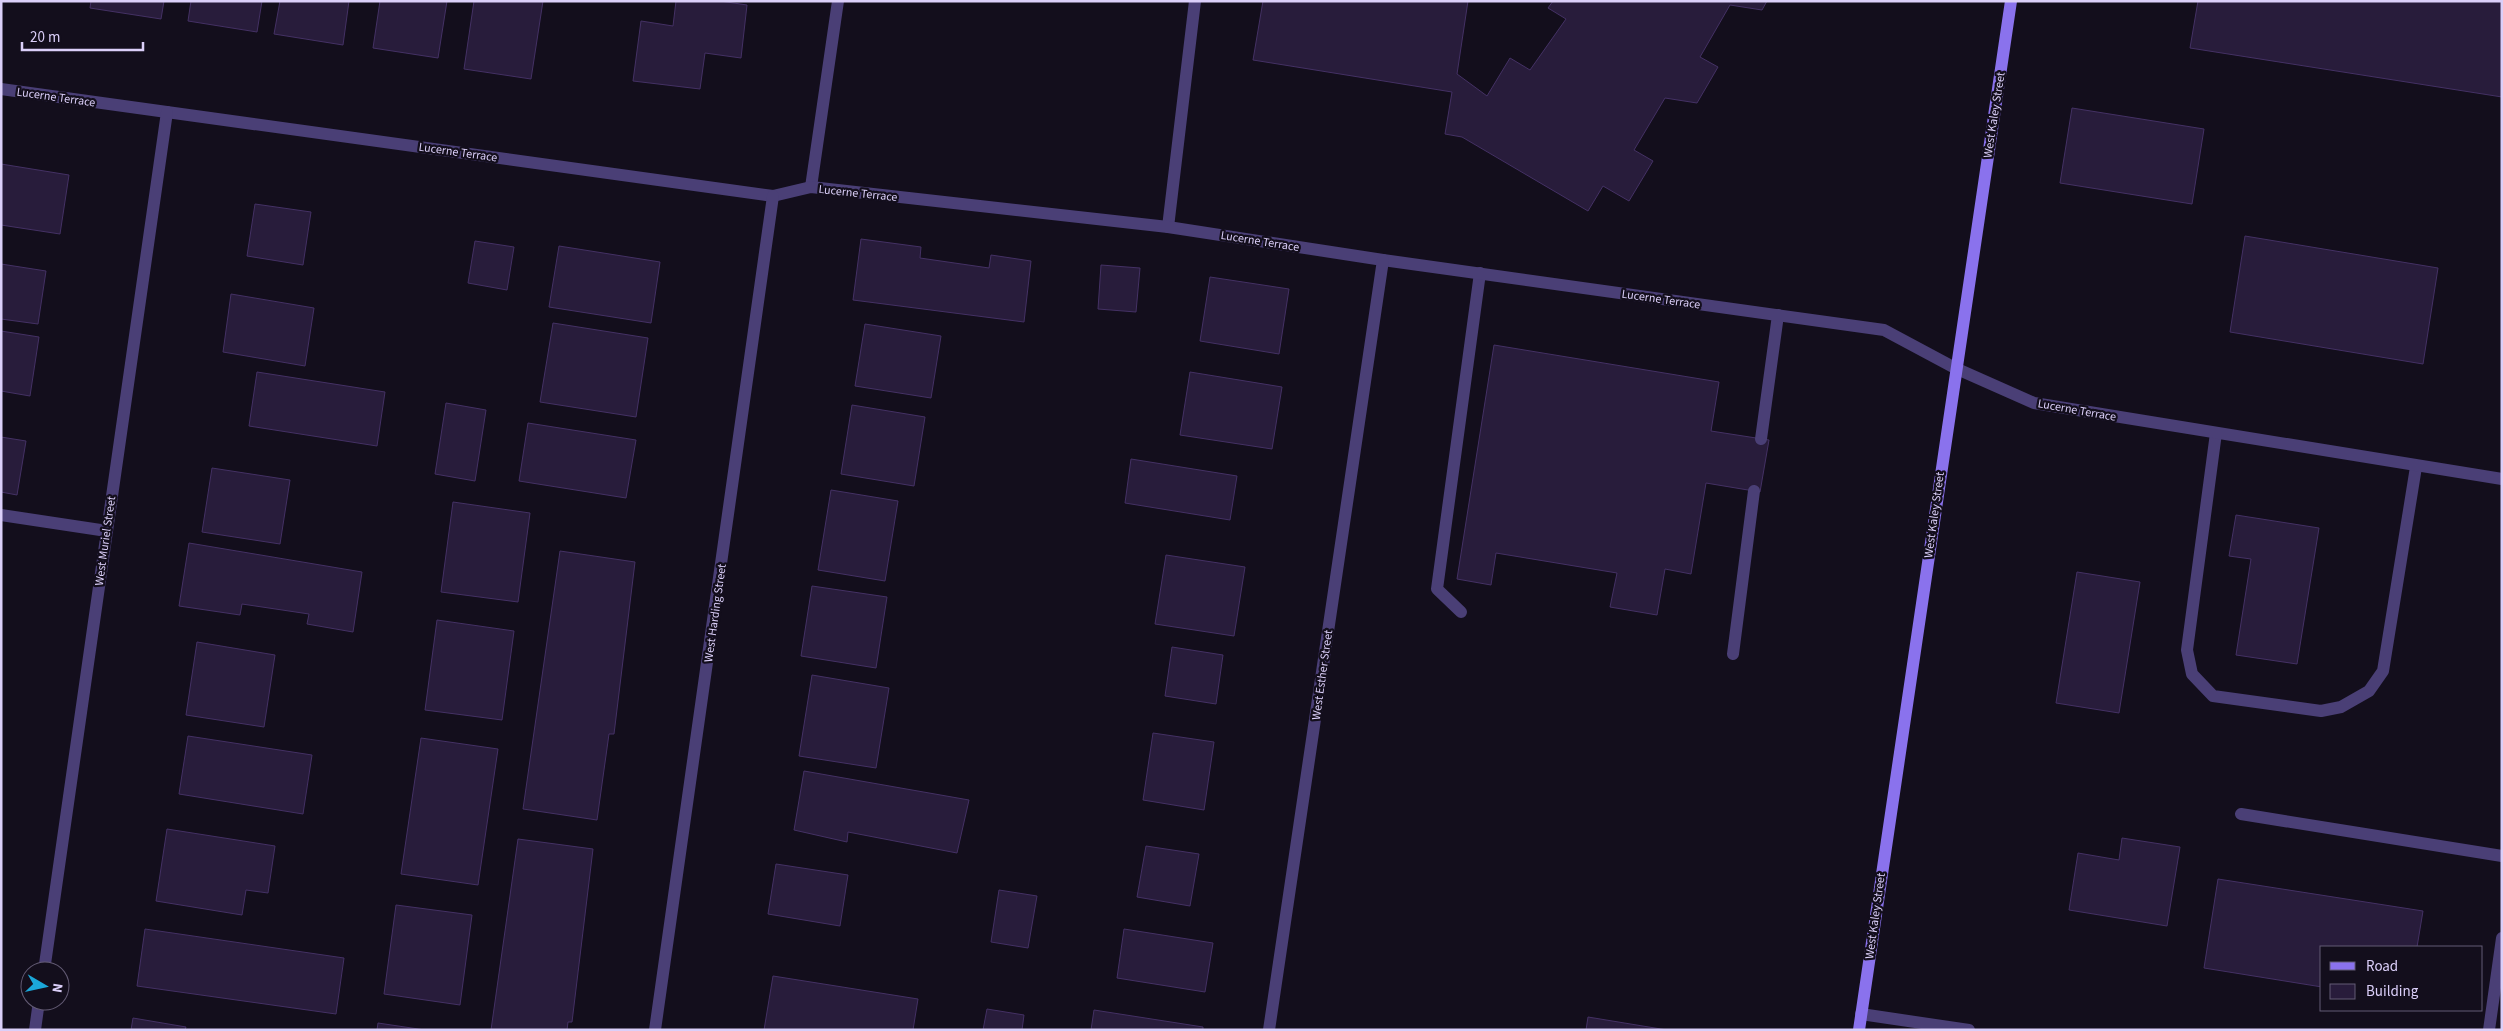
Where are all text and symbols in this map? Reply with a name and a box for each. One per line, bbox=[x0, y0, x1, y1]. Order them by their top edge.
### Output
scale bar bbox=[22, 20, 144, 52]
text: 20 m bbox=[30, 27, 60, 48]
street label: West Kaley Street bbox=[1979, 71, 2010, 159]
street label: Lucerne Terrace bbox=[15, 84, 96, 111]
street label: Lucerne Terrace bbox=[417, 139, 498, 166]
street label: Lucerne Terrace bbox=[818, 181, 898, 206]
street label: Lucerne Terrace bbox=[1219, 227, 1300, 256]
street label: Lucerne Terrace bbox=[1620, 286, 1701, 313]
street label: Lucerne Terrace bbox=[2036, 395, 2118, 426]
street label: West Kaley Street bbox=[1920, 471, 1949, 559]
street label: West Muriel Street bbox=[91, 495, 120, 587]
street label: West Harding Street bbox=[700, 563, 731, 663]
street label: West Esther Street bbox=[1308, 629, 1337, 721]
street label: West Kaley Street bbox=[1861, 872, 1890, 960]
legend bbox=[2320, 946, 2483, 1011]
text: Road bbox=[2366, 956, 2398, 977]
north arrow bbox=[20, 961, 70, 1011]
text: Building bbox=[2366, 981, 2419, 1002]
text: N bbox=[46, 982, 67, 994]

